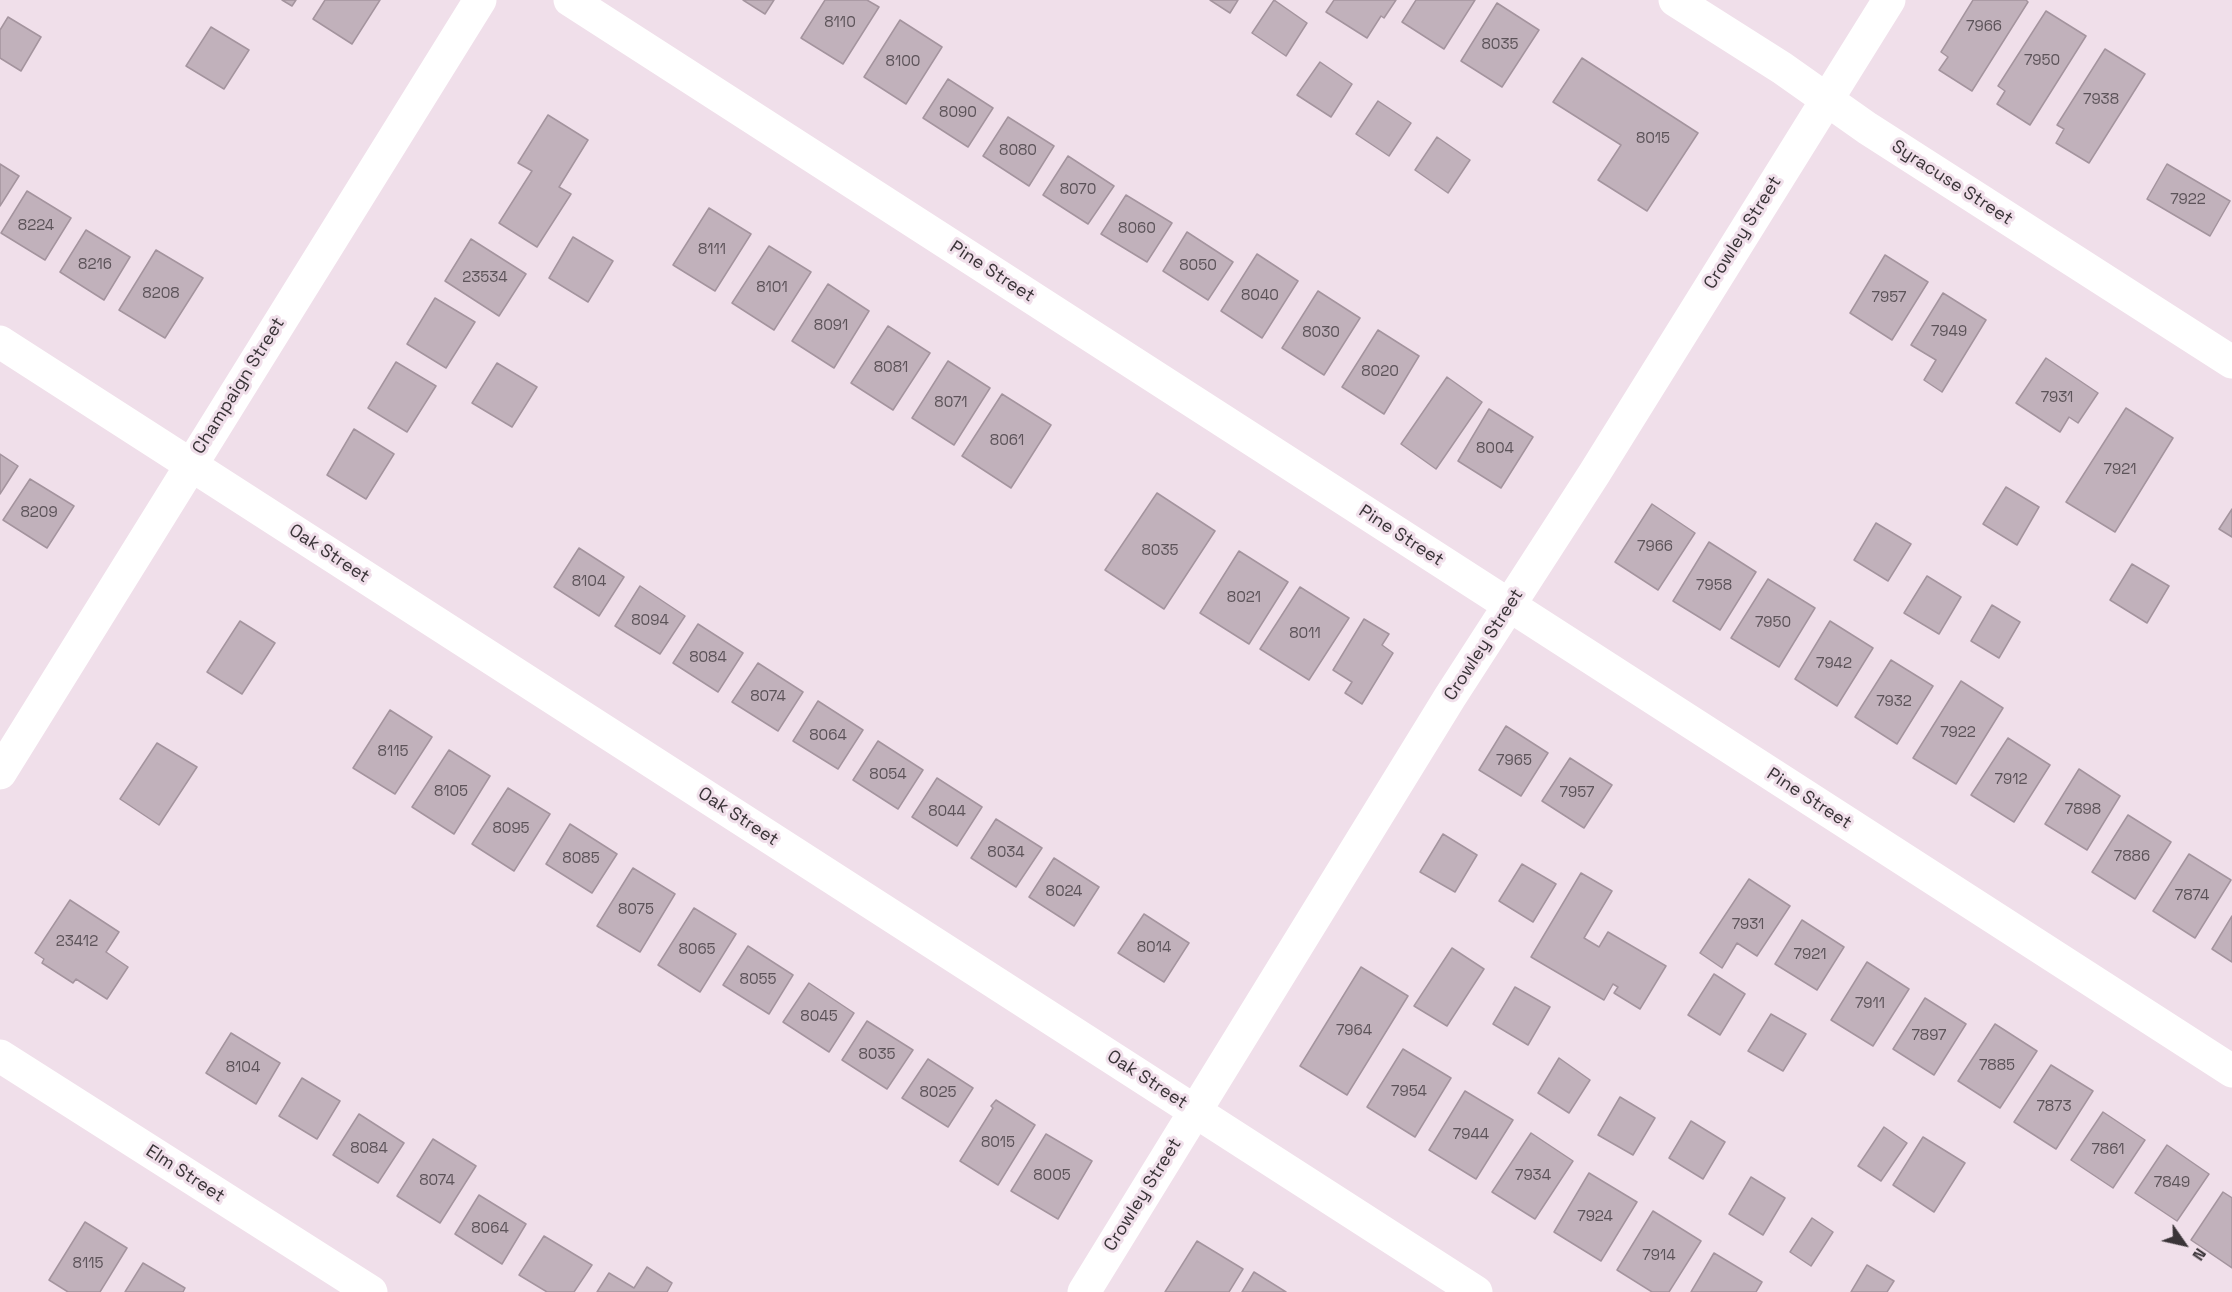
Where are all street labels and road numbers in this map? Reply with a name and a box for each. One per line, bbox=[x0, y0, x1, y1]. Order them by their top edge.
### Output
street label: Syracuse Street bbox=[1887, 136, 2017, 230]
street label: Crowley Street bbox=[1700, 173, 1786, 293]
street label: Pine Street bbox=[946, 237, 1038, 307]
street label: Champaign Street bbox=[188, 314, 290, 458]
street label: Pine Street bbox=[1355, 501, 1447, 571]
street label: Oak Street bbox=[285, 520, 373, 588]
street label: Crowley Street bbox=[1440, 585, 1528, 705]
street label: Pine Street bbox=[1763, 764, 1855, 834]
street label: Oak Street bbox=[694, 783, 782, 851]
street label: Oak Street bbox=[1103, 1046, 1191, 1114]
street label: Crowley Street bbox=[1100, 1135, 1186, 1255]
street label: Elm Street bbox=[142, 1141, 228, 1207]

